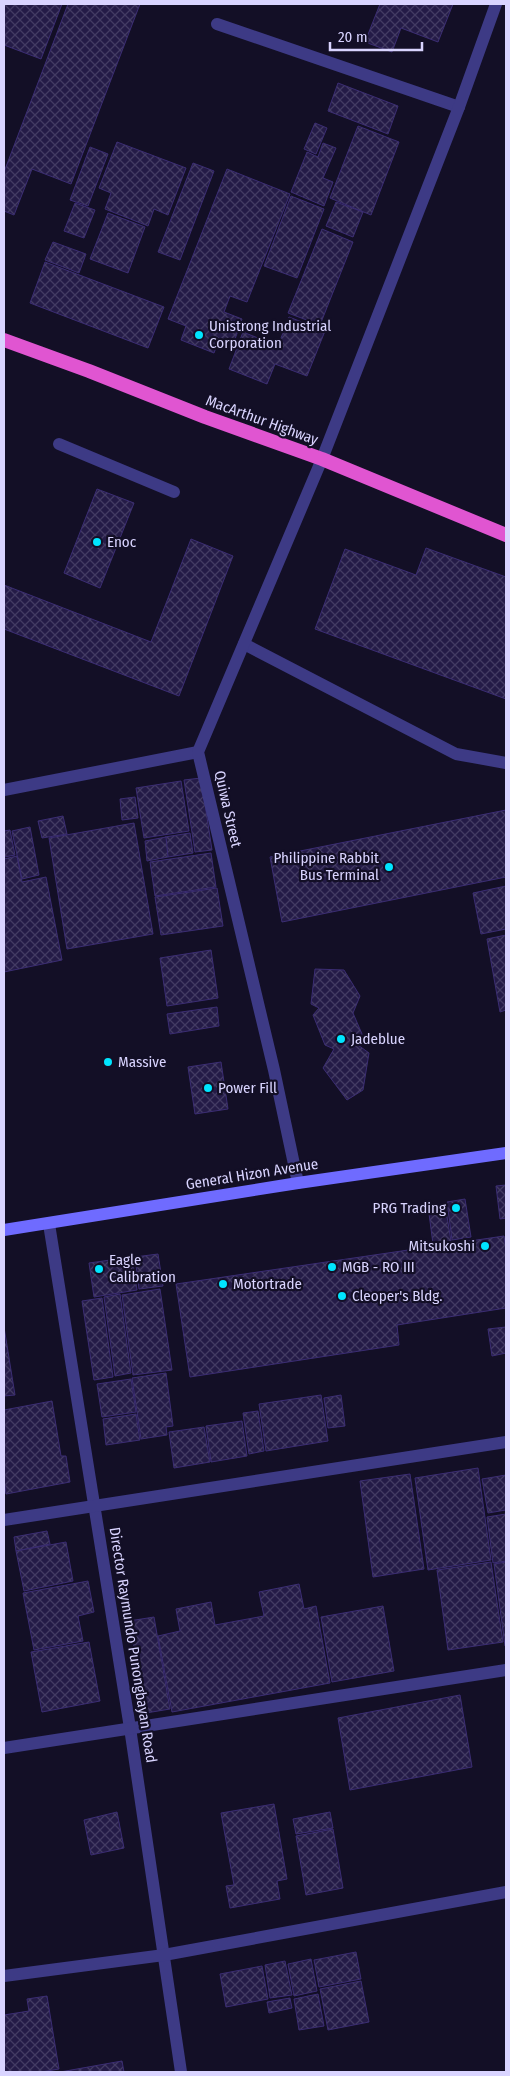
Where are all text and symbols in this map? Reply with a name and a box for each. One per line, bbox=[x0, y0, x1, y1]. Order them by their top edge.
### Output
scale bar bbox=[330, 20, 422, 52]
text: 20 m bbox=[338, 28, 368, 46]
place label: Unistrong Industrial Corporation bbox=[209, 317, 331, 352]
marker: Unistrong Industrial Corporation bbox=[193, 329, 205, 341]
street label: MacArthur Highway bbox=[203, 391, 321, 449]
place label: Enoc bbox=[107, 533, 137, 551]
marker: Enoc bbox=[91, 536, 103, 548]
street label: Quiwa Street bbox=[210, 769, 246, 849]
place label: Philippine Rabbit Bus Terminal bbox=[273, 849, 379, 884]
marker: Philippine Rabbit Bus Terminal bbox=[383, 861, 395, 873]
place label: Jadeblue bbox=[351, 1030, 405, 1048]
marker: Jadeblue bbox=[335, 1033, 347, 1045]
place label: Massive bbox=[118, 1053, 166, 1071]
marker: Massive bbox=[102, 1056, 114, 1068]
place label: Power Fill bbox=[218, 1079, 277, 1097]
marker: Power Fill bbox=[202, 1082, 214, 1094]
street label: General Hizon Avenue bbox=[184, 1155, 320, 1193]
place label: PRG Trading bbox=[373, 1199, 446, 1217]
marker: PRG Trading bbox=[450, 1202, 462, 1214]
place label: Mitsukoshi bbox=[409, 1237, 475, 1255]
marker: Mitsukoshi bbox=[479, 1240, 491, 1252]
place label: Eagle Calibration bbox=[109, 1251, 176, 1286]
place label: MGB - RO III bbox=[342, 1258, 415, 1276]
marker: MGB - RO III bbox=[326, 1261, 338, 1273]
marker: Eagle Calibration bbox=[93, 1263, 105, 1275]
place label: Motortrade bbox=[233, 1275, 302, 1293]
marker: Motortrade bbox=[217, 1278, 229, 1290]
place label: Cleoper's Bldg. bbox=[352, 1287, 443, 1305]
marker: Cleoper's Bldg. bbox=[336, 1290, 348, 1302]
street label: Director Raymundo Punongbayan Road bbox=[105, 1526, 161, 1764]

